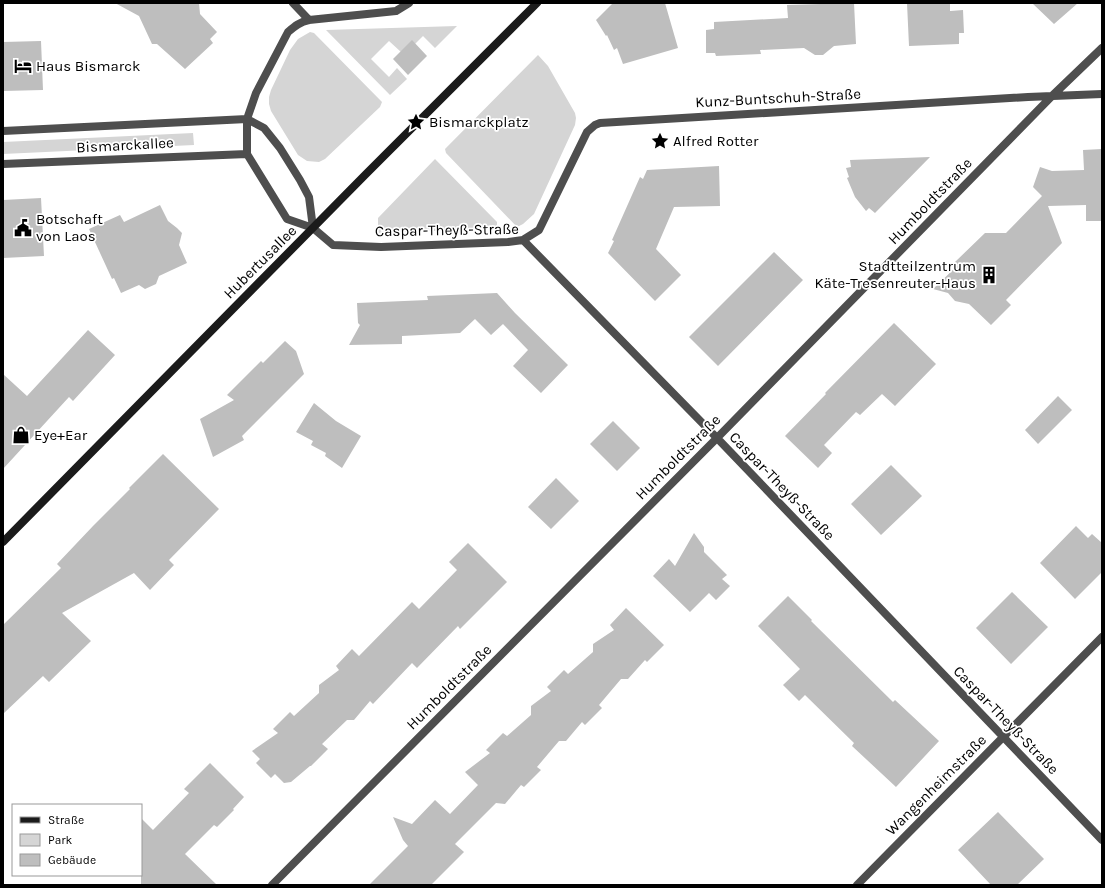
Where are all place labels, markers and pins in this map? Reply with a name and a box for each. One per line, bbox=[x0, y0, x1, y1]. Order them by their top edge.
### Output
hotel icon: Haus Bismarck bbox=[13, 56, 33, 76]
place label: Haus Bismarck bbox=[36, 57, 140, 75]
place icon: Bismarckplatz bbox=[406, 112, 426, 132]
place label: Bismarckplatz bbox=[429, 113, 529, 131]
place icon: Alfred Rotter bbox=[650, 131, 670, 151]
place label: Alfred Rotter bbox=[673, 132, 759, 150]
place label: Botschaft von Laos bbox=[36, 210, 103, 245]
public building icon: Botschaft von Laos bbox=[13, 218, 33, 238]
place label: Stadtteilzentrum Käte-Tresenreuter-Haus bbox=[814, 257, 976, 292]
building icon: Stadtteilzentrum Käte-Tresenreuter-Haus bbox=[979, 265, 999, 285]
shop icon: Eye+Ear bbox=[11, 425, 31, 445]
place label: Eye+Ear bbox=[34, 426, 88, 444]

